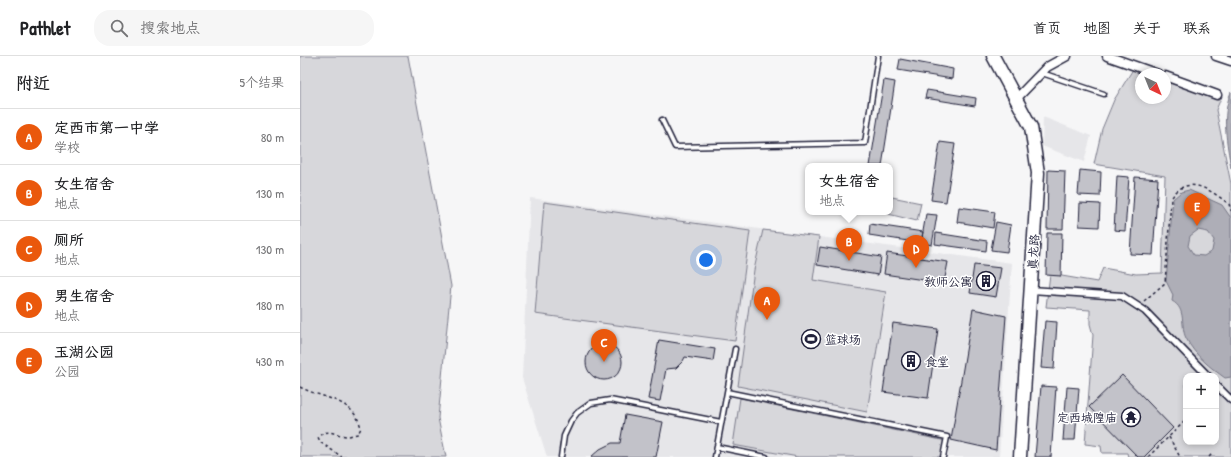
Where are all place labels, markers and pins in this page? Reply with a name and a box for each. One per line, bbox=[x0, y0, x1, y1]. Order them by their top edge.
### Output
pin: E bbox=[1184, 193, 1210, 226]
pin: B bbox=[836, 228, 862, 261]
pin: D bbox=[903, 235, 929, 268]
building icon: 教师公寓 bbox=[975, 270, 997, 292]
place label: 教师公寓 bbox=[924, 273, 972, 290]
pin: A bbox=[754, 287, 780, 320]
sports icon: 篮球场 bbox=[800, 328, 822, 350]
pin: C bbox=[591, 329, 617, 362]
place label: 篮球场 bbox=[825, 331, 861, 348]
building icon: 食堂 bbox=[900, 350, 922, 372]
place label: 食堂 bbox=[925, 353, 949, 370]
temple icon: 定西城隍庙 bbox=[1120, 406, 1142, 428]
place label: 定西城隍庙 bbox=[1057, 409, 1117, 426]

